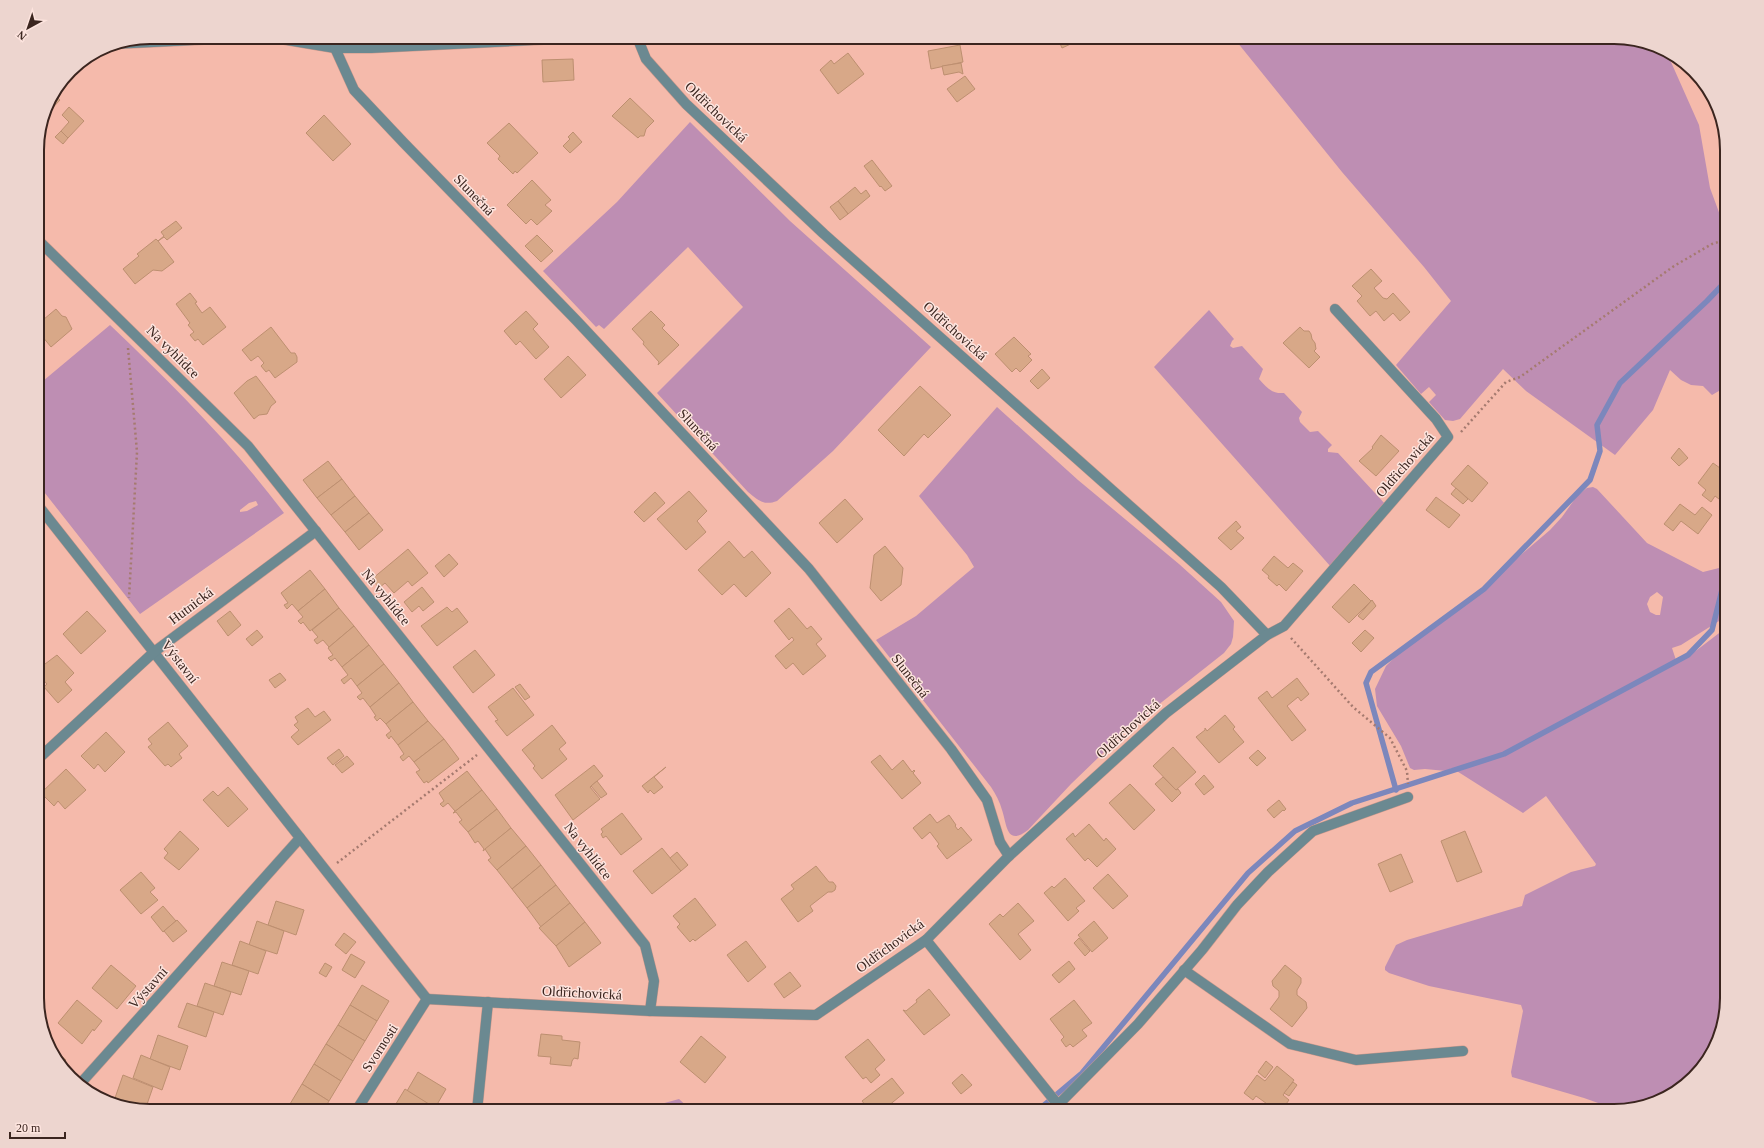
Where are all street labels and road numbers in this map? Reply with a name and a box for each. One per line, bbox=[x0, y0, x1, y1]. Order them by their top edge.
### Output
street label: Oldřichovická bbox=[682, 79, 751, 146]
street label: Slunečná bbox=[451, 171, 498, 219]
street label: Oldřichovická bbox=[920, 299, 990, 364]
street label: Na vyhlídce bbox=[144, 323, 202, 381]
street label: Slunečná bbox=[675, 406, 722, 454]
street label: Oldřichovická bbox=[1373, 429, 1437, 500]
street label: Na vyhlídce bbox=[359, 566, 413, 628]
street label: Hutnická bbox=[166, 584, 217, 627]
street label: Výstavní bbox=[159, 637, 202, 687]
street label: Slunečná bbox=[888, 651, 932, 701]
street label: Oldřichovická bbox=[1093, 696, 1163, 761]
street label: Na vyhlídce bbox=[561, 820, 615, 882]
street label: Oldřichovická bbox=[853, 916, 927, 976]
street label: Výstavní bbox=[126, 964, 171, 1012]
street label: Oldřichovická bbox=[542, 983, 623, 1003]
street label: Svornosti bbox=[359, 1021, 401, 1075]

